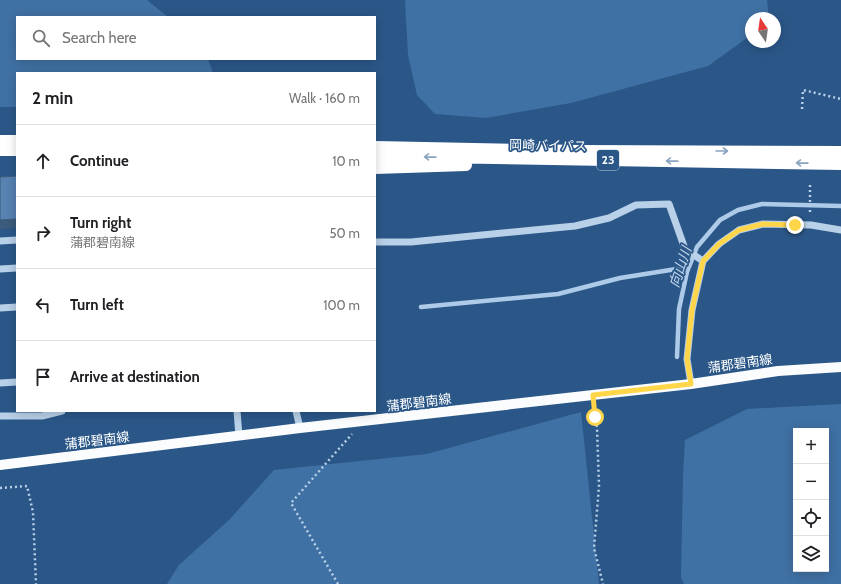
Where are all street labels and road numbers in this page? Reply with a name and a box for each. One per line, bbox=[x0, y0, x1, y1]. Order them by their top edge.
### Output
street label: 岡崎バイパス bbox=[509, 136, 587, 154]
road number: 23 bbox=[597, 150, 619, 170]
street label: 蒲郡碧南線 bbox=[707, 351, 773, 375]
street label: 蒲郡碧南線 bbox=[386, 390, 452, 414]
street label: 蒲郡碧南線 bbox=[64, 428, 130, 452]

